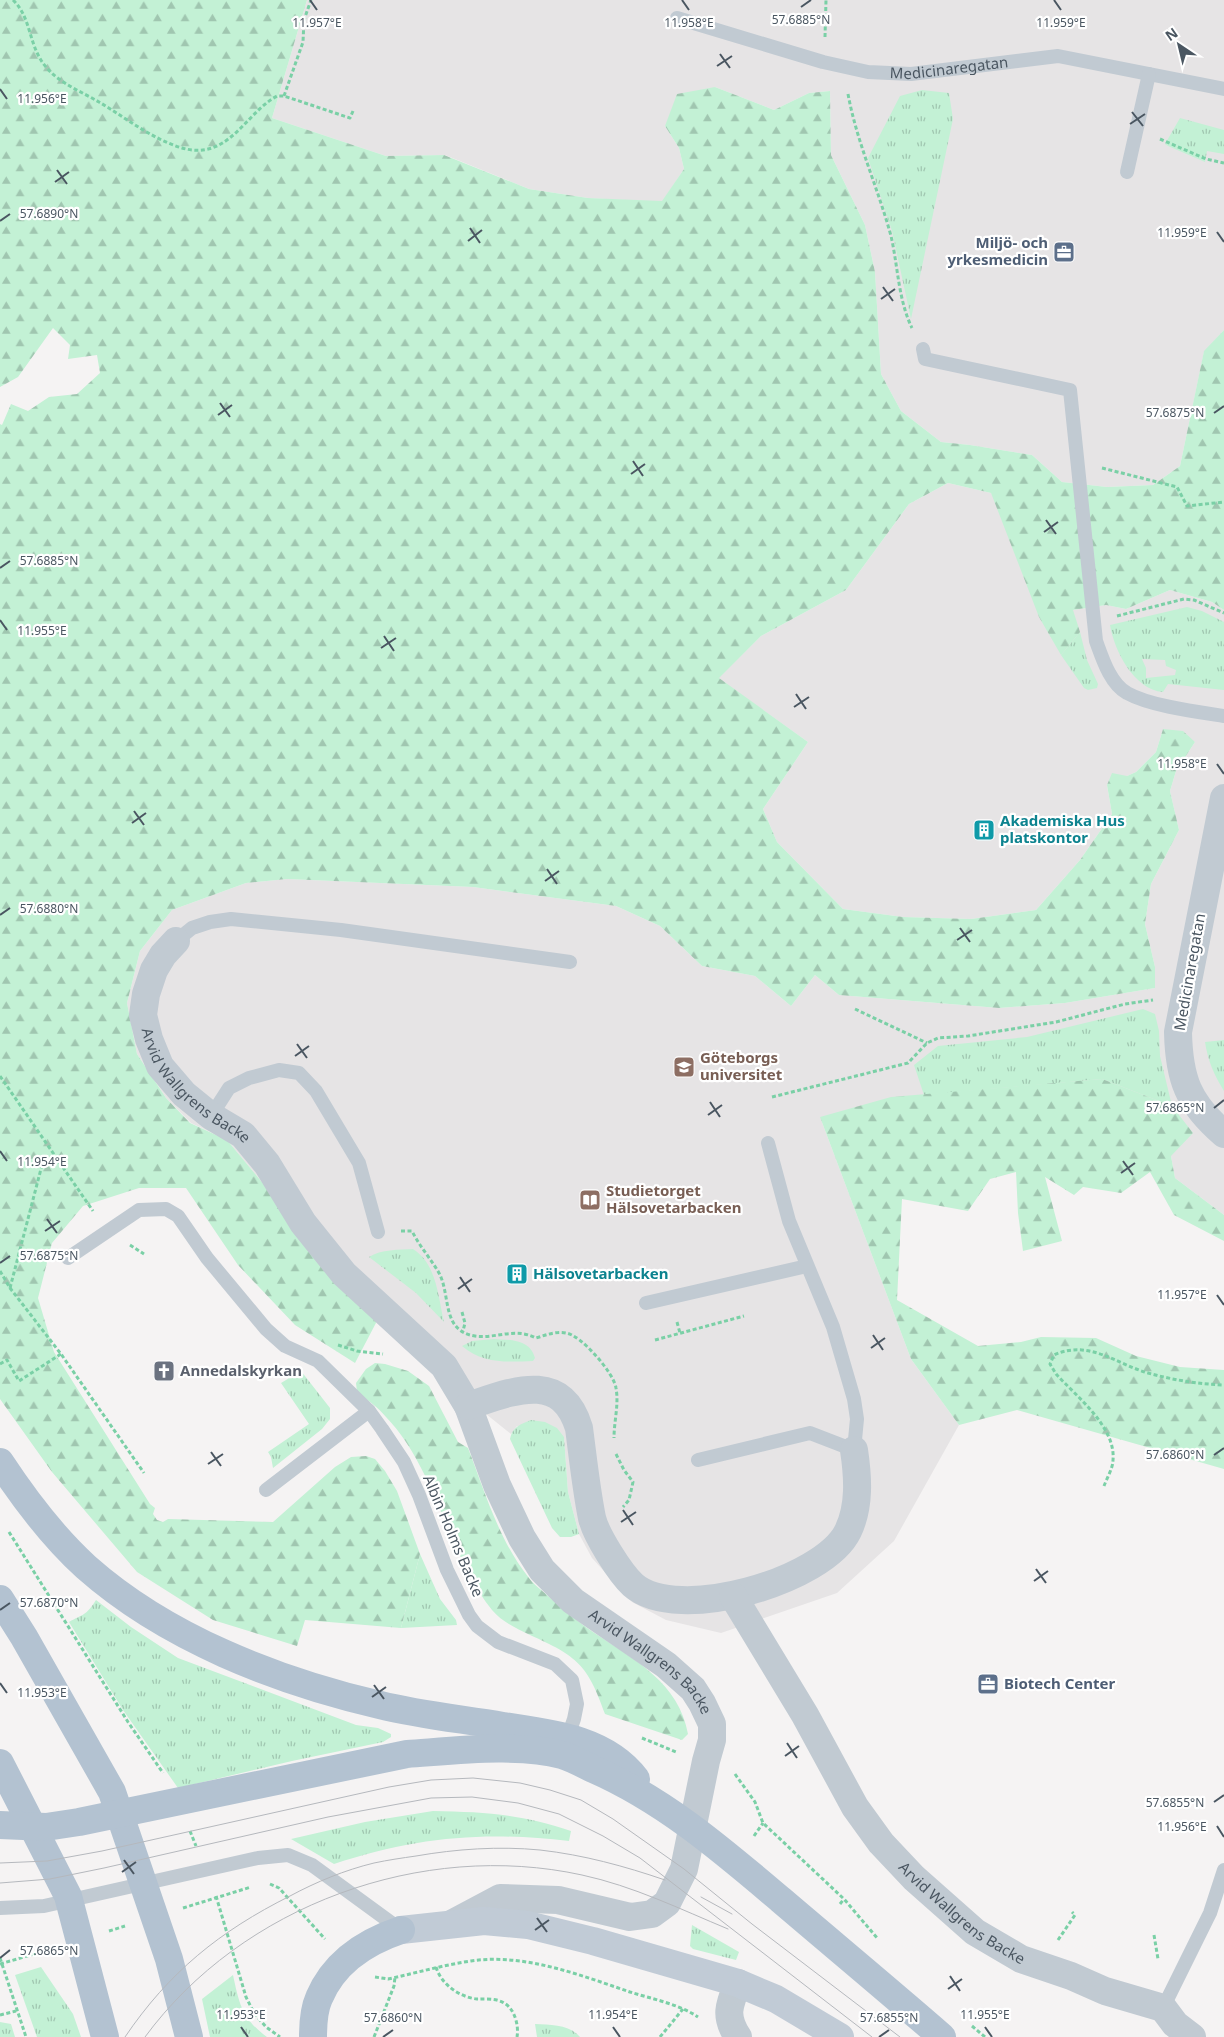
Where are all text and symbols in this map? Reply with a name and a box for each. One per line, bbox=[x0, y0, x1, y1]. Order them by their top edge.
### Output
text: 57.6885°N bbox=[772, 11, 830, 28]
text: 11.957°E bbox=[292, 14, 342, 31]
text: 11.958°E bbox=[664, 14, 714, 31]
text: 11.959°E bbox=[1036, 14, 1086, 31]
north arrow bbox=[1154, 20, 1204, 70]
text: N bbox=[1161, 23, 1181, 45]
street label: Medicinaregatan bbox=[889, 51, 1009, 83]
text: 11.956°E bbox=[17, 90, 67, 107]
text: 57.6890°N bbox=[20, 205, 78, 222]
text: 11.959°E bbox=[1157, 224, 1207, 241]
place label: Miljö- och yrkesmedicin bbox=[947, 232, 1048, 269]
office icon: Miljö- och yrkesmedicin bbox=[1052, 240, 1076, 264]
text: 57.6875°N bbox=[1146, 404, 1204, 421]
text: 57.6885°N bbox=[20, 552, 78, 569]
text: 11.955°E bbox=[17, 622, 67, 639]
text: 11.958°E bbox=[1157, 755, 1207, 772]
place label: Akademiska Hus platskontor bbox=[1000, 810, 1125, 847]
building icon: Akademiska Hus platskontor bbox=[972, 818, 996, 842]
text: 57.6880°N bbox=[20, 900, 78, 917]
street label: Medicinaregatan bbox=[1169, 911, 1209, 1032]
street label: Arvid Wallgrens Backe bbox=[138, 1026, 256, 1146]
place label: Göteborgs universitet bbox=[700, 1047, 783, 1084]
school or university icon: Göteborgs universitet bbox=[672, 1055, 696, 1079]
text: 57.6865°N bbox=[1146, 1099, 1204, 1116]
text: 11.954°E bbox=[17, 1153, 67, 1170]
place label: Studietorget Hälsovetarbacken bbox=[606, 1180, 741, 1217]
library icon: Studietorget Hälsovetarbacken bbox=[578, 1188, 602, 1212]
text: 57.6875°N bbox=[20, 1247, 78, 1264]
building icon: Hälsovetarbacken bbox=[505, 1262, 529, 1286]
place label: Hälsovetarbacken bbox=[533, 1263, 668, 1283]
text: 11.957°E bbox=[1157, 1286, 1207, 1303]
church icon: Annedalskyrkan bbox=[152, 1359, 176, 1383]
place label: Annedalskyrkan bbox=[180, 1360, 302, 1380]
text: 57.6860°N bbox=[1146, 1446, 1204, 1463]
street label: Albin Holms Backe bbox=[419, 1472, 489, 1600]
text: 57.6870°N bbox=[20, 1594, 78, 1611]
street label: Arvid Wallgrens Backe bbox=[585, 1604, 717, 1717]
office icon: Biotech Center bbox=[976, 1672, 1000, 1696]
place label: Biotech Center bbox=[1004, 1673, 1115, 1693]
text: 11.953°E bbox=[17, 1684, 67, 1701]
text: 57.6855°N bbox=[1146, 1794, 1204, 1811]
text: 11.956°E bbox=[1157, 1818, 1207, 1835]
street label: Arvid Wallgrens Backe bbox=[895, 1857, 1029, 1968]
text: 57.6865°N bbox=[20, 1942, 78, 1959]
text: 11.953°E bbox=[216, 2006, 266, 2023]
text: 11.954°E bbox=[588, 2006, 638, 2023]
text: 11.955°E bbox=[960, 2006, 1010, 2023]
text: 57.6860°N bbox=[364, 2009, 422, 2026]
text: 57.6855°N bbox=[860, 2009, 918, 2026]

